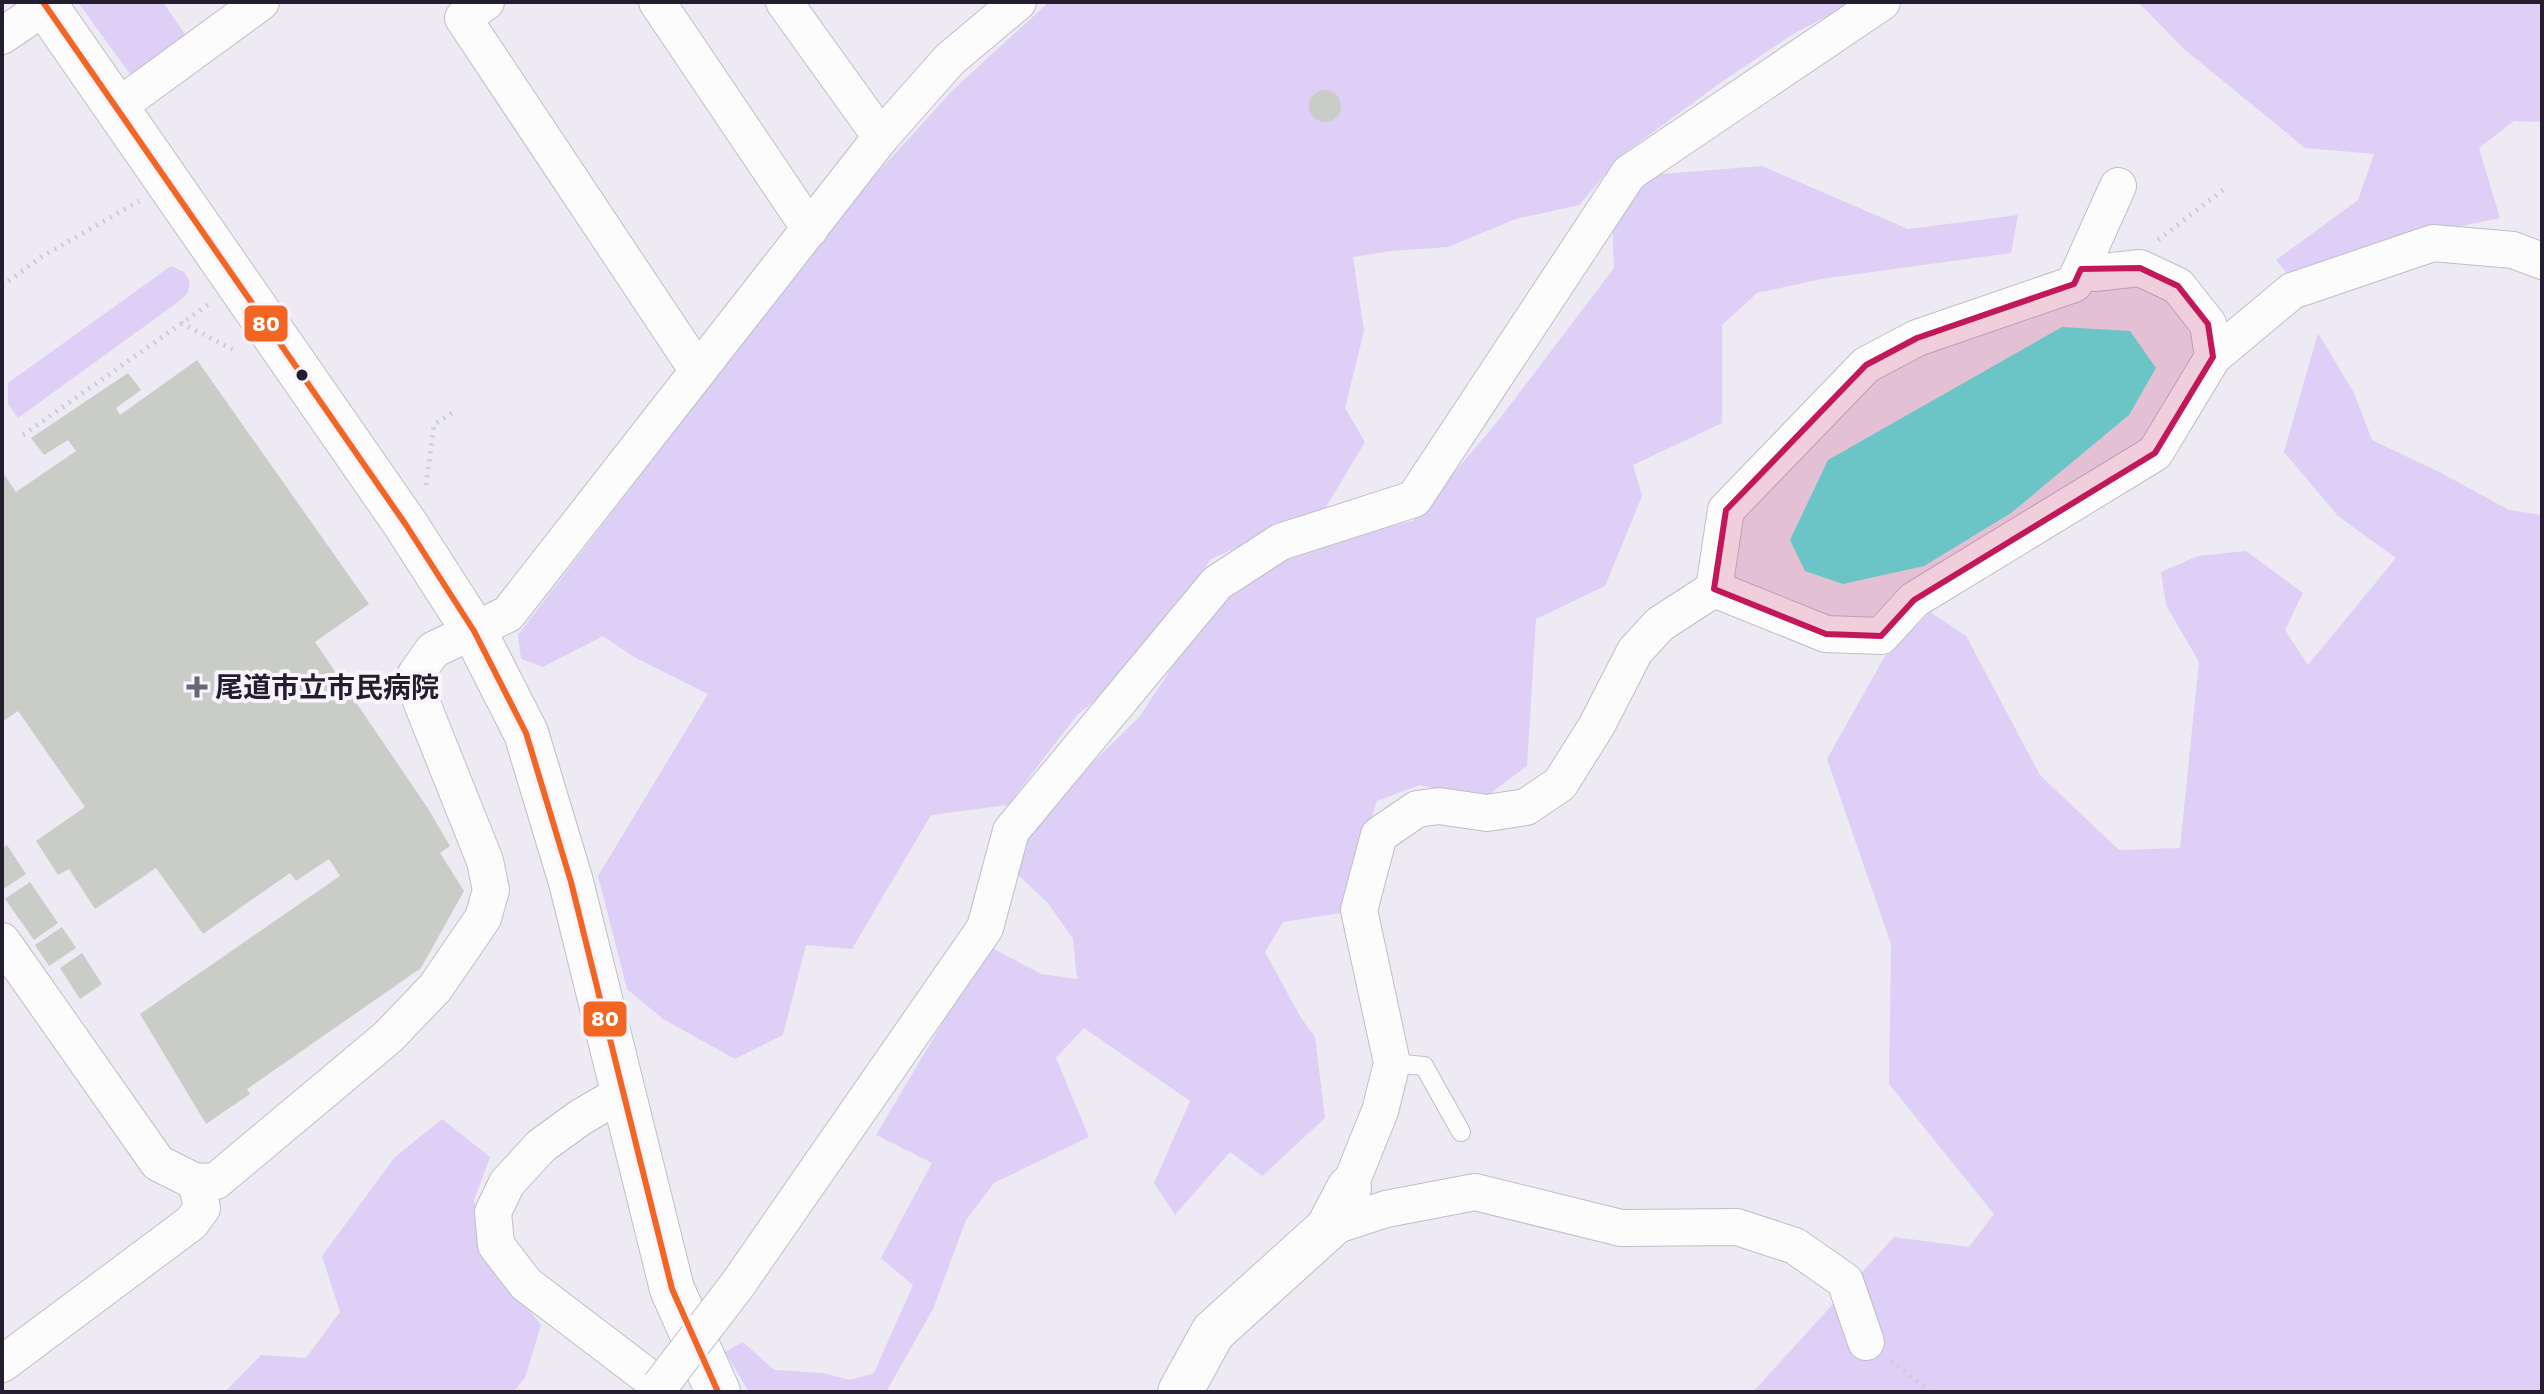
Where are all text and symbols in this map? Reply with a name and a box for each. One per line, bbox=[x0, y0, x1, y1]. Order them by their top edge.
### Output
line badge: 80 bbox=[243, 304, 289, 343]
text: 80 bbox=[252, 311, 280, 336]
unlabelled marker bbox=[294, 367, 310, 383]
place label: 尾道市立市民病院 bbox=[215, 671, 439, 704]
marker: 尾道市立市民病院 bbox=[186, 676, 208, 698]
line badge: 80 bbox=[582, 1000, 628, 1038]
text: 80 bbox=[591, 1006, 619, 1031]

